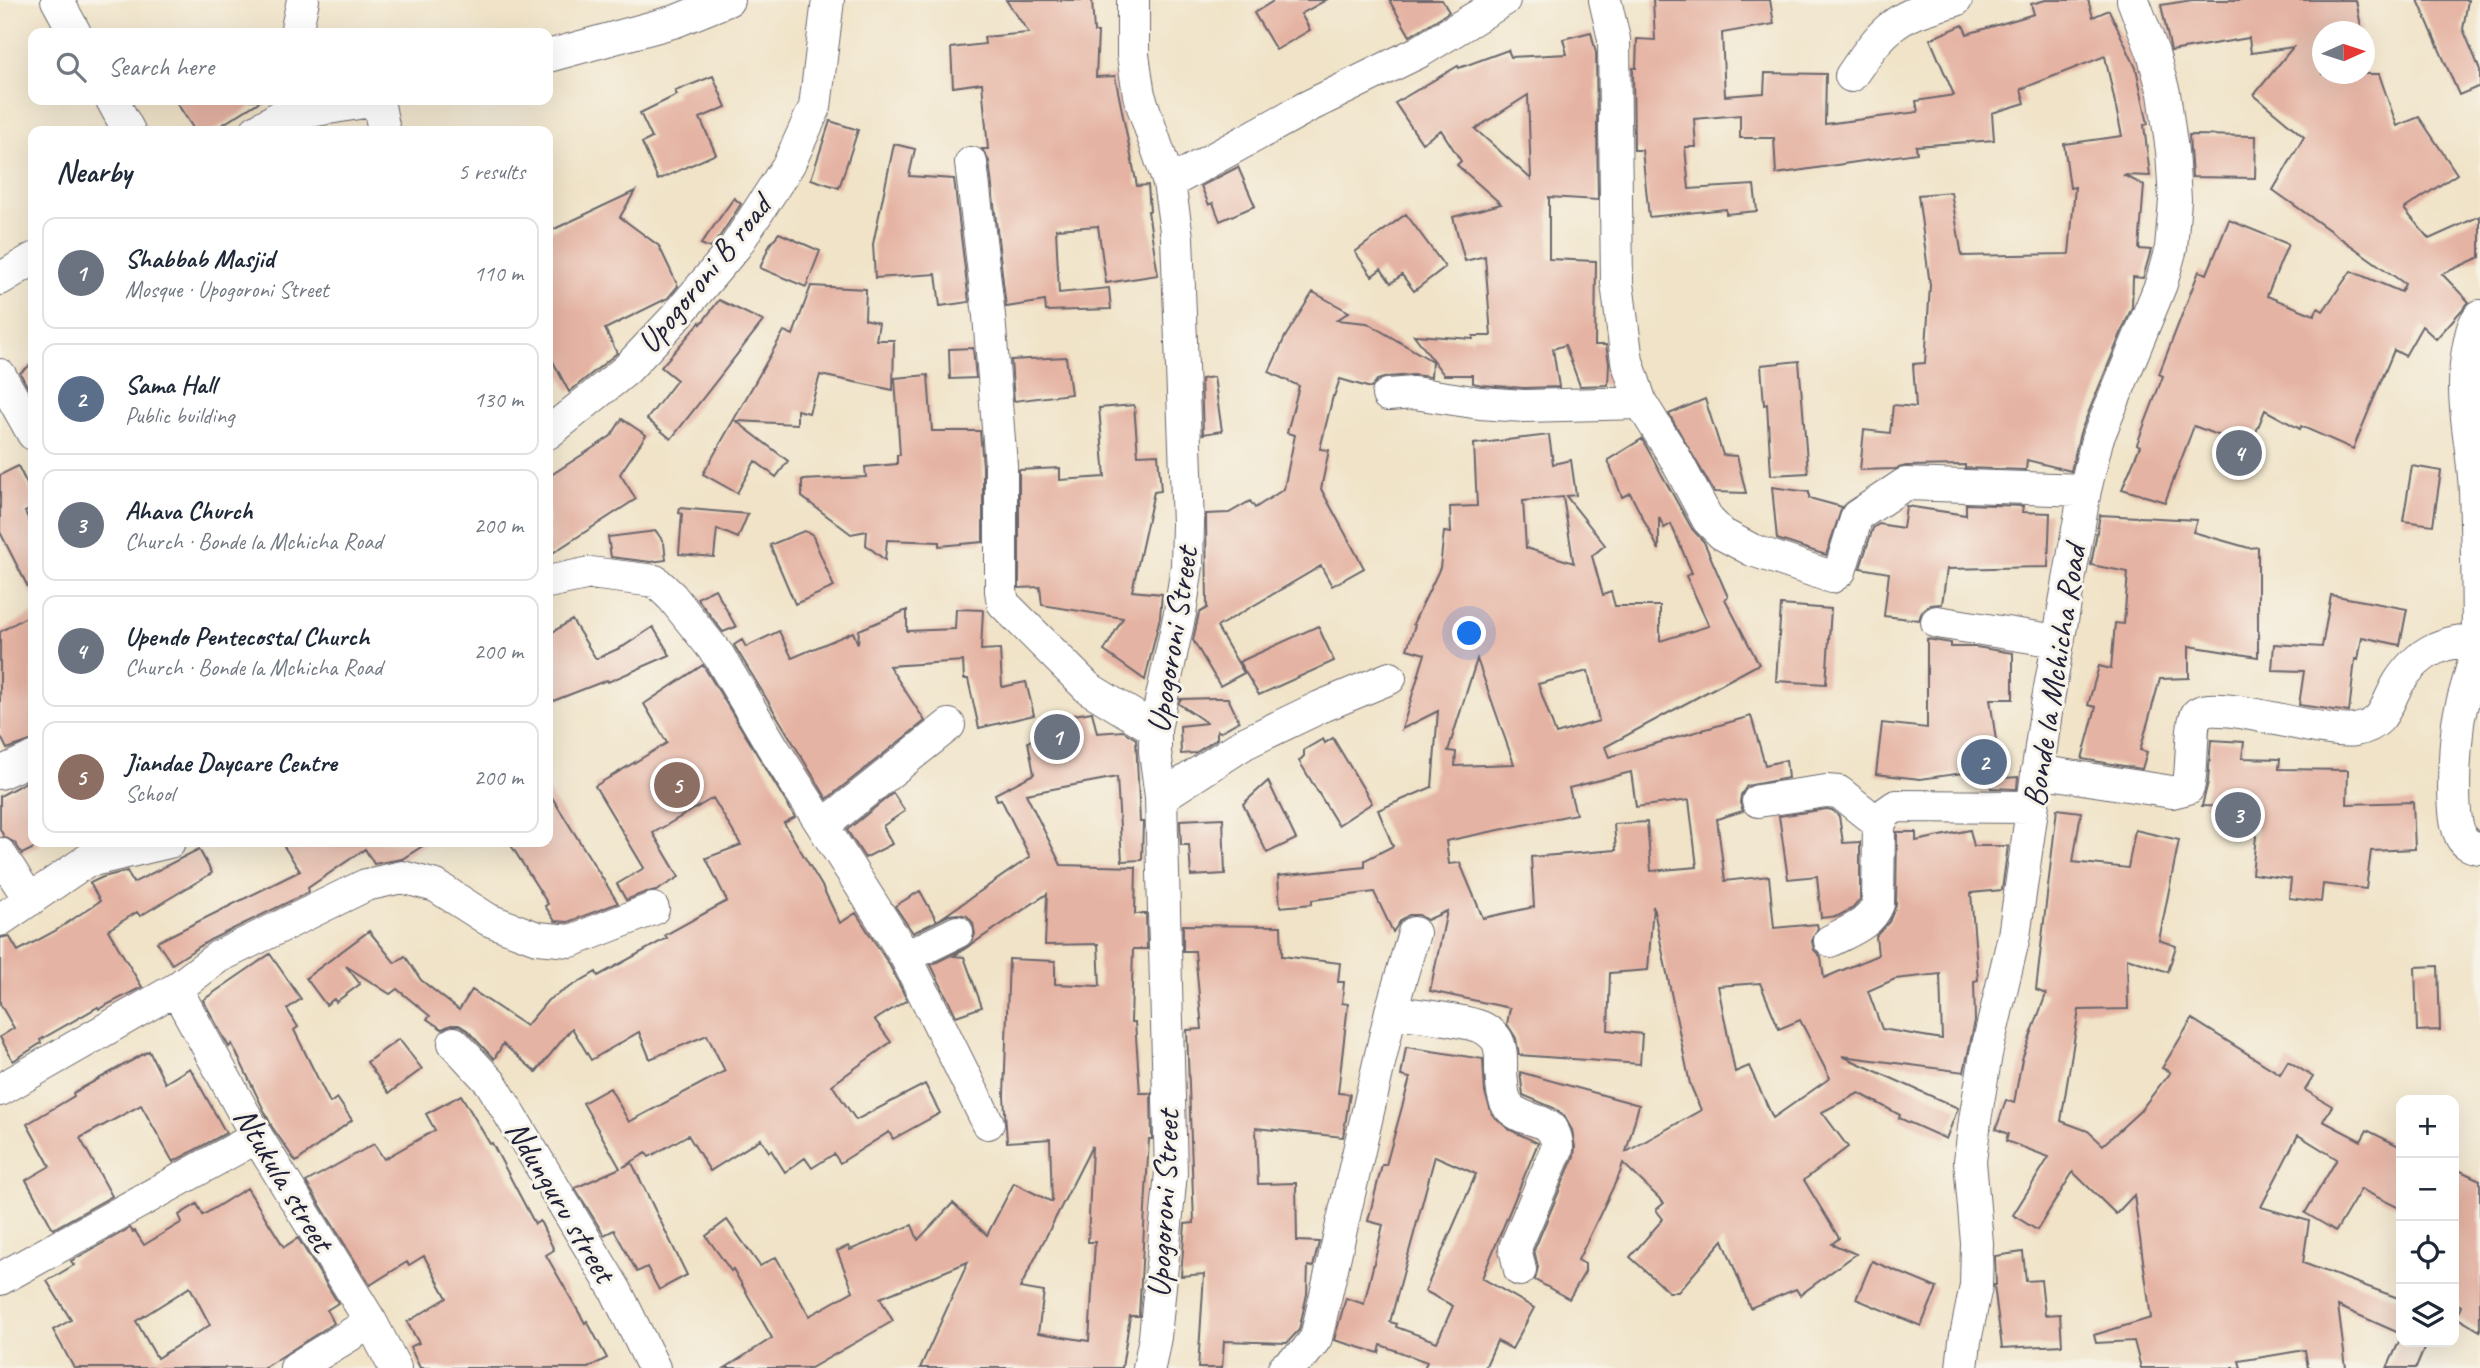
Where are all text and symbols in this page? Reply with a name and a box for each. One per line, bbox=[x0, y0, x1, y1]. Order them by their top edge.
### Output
north arrow bbox=[2312, 21, 2375, 84]
search box bbox=[28, 28, 553, 105]
icon: search bbox=[52, 48, 90, 86]
text: Search here bbox=[108, 50, 214, 83]
text: Nearby bbox=[56, 153, 132, 191]
text: 5 results bbox=[458, 157, 525, 186]
street label: Upogoroni B road bbox=[627, 182, 784, 362]
text: Shabbab Masjid bbox=[125, 242, 274, 275]
text: 1 bbox=[76, 259, 86, 288]
text: 110 m bbox=[474, 259, 523, 288]
text: Mosque · Upogoroni Street bbox=[125, 275, 328, 304]
text: Sama Hall bbox=[125, 368, 216, 401]
text: 2 bbox=[76, 385, 86, 414]
text: 130 m bbox=[474, 385, 523, 414]
text: Public building bbox=[125, 401, 234, 430]
pin: 4 bbox=[2216, 427, 2262, 479]
text: Ahava Church bbox=[125, 494, 253, 527]
text: 3 bbox=[76, 511, 86, 540]
text: 200 m bbox=[474, 511, 523, 540]
text: Church · Bonde la Mchicha Road bbox=[125, 527, 382, 556]
street label: Bonde la Mchicha Road bbox=[2013, 537, 2096, 810]
street label: Upogoroni Street bbox=[1137, 541, 1208, 736]
your location bbox=[1452, 616, 1486, 650]
text: Upendo Pentecostal Church bbox=[125, 620, 369, 653]
text: 4 bbox=[76, 637, 86, 666]
text: 200 m bbox=[474, 637, 523, 666]
text: Church · Bonde la Mchicha Road bbox=[125, 653, 382, 682]
pin: 1 bbox=[1034, 711, 1080, 763]
pin: 2 bbox=[1961, 736, 2007, 788]
text: Jiandae Daycare Centre bbox=[125, 746, 337, 779]
pin: 5 bbox=[654, 759, 700, 811]
text: 5 bbox=[76, 763, 86, 792]
text: 200 m bbox=[474, 763, 523, 792]
text: School bbox=[125, 779, 174, 808]
pin: 3 bbox=[2215, 789, 2261, 841]
map controls bbox=[2396, 1095, 2459, 1347]
button: + bbox=[2396, 1095, 2459, 1158]
street label: Ntukula street bbox=[224, 1099, 345, 1262]
street label: Upogoroni Street bbox=[1137, 1106, 1189, 1299]
street label: Ndunguru street bbox=[496, 1112, 627, 1292]
button: − bbox=[2396, 1158, 2459, 1221]
button: locate bbox=[2396, 1221, 2459, 1284]
button: layers bbox=[2396, 1284, 2459, 1347]

